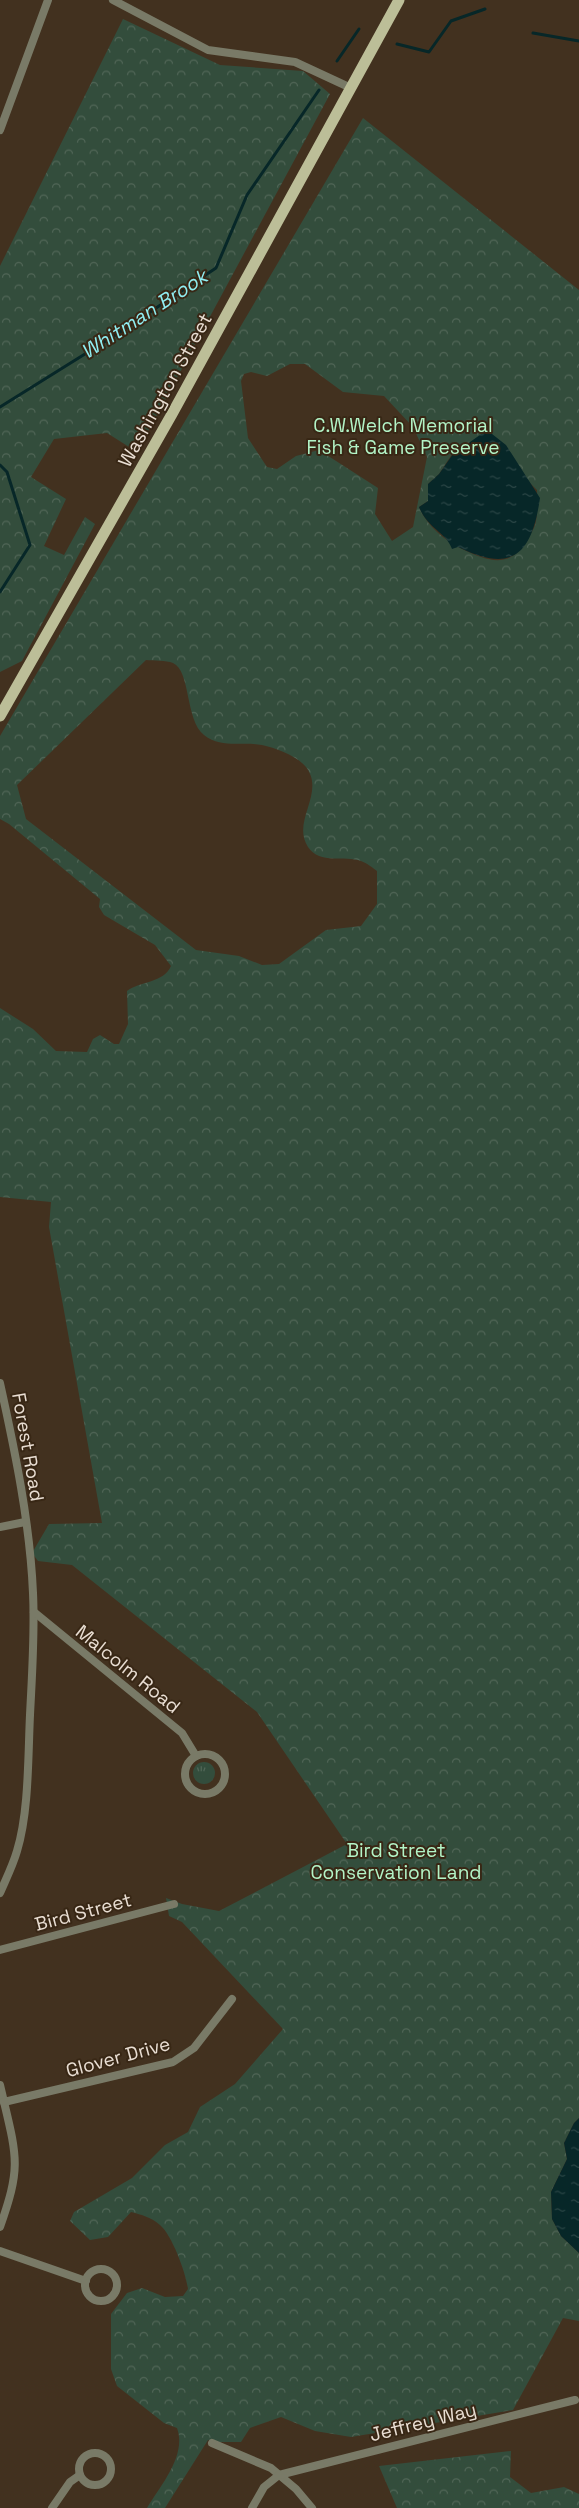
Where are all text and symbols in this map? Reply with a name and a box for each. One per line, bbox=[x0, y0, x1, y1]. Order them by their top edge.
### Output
water label: Whitman Brook bbox=[76, 262, 214, 365]
street label: Washington Street bbox=[112, 309, 218, 471]
park label: C.W.Welch Memorial Fish & Game Preserve bbox=[307, 413, 499, 460]
street label: Forest Road bbox=[6, 1391, 50, 1503]
street label: Malcolm Road bbox=[71, 1619, 185, 1719]
park label: Bird Street Conservation Land bbox=[310, 1838, 482, 1885]
street label: Bird Street bbox=[32, 1887, 134, 1937]
street label: Glover Drive bbox=[63, 2031, 173, 2083]
street label: Jeffrey Way bbox=[367, 2397, 479, 2447]

